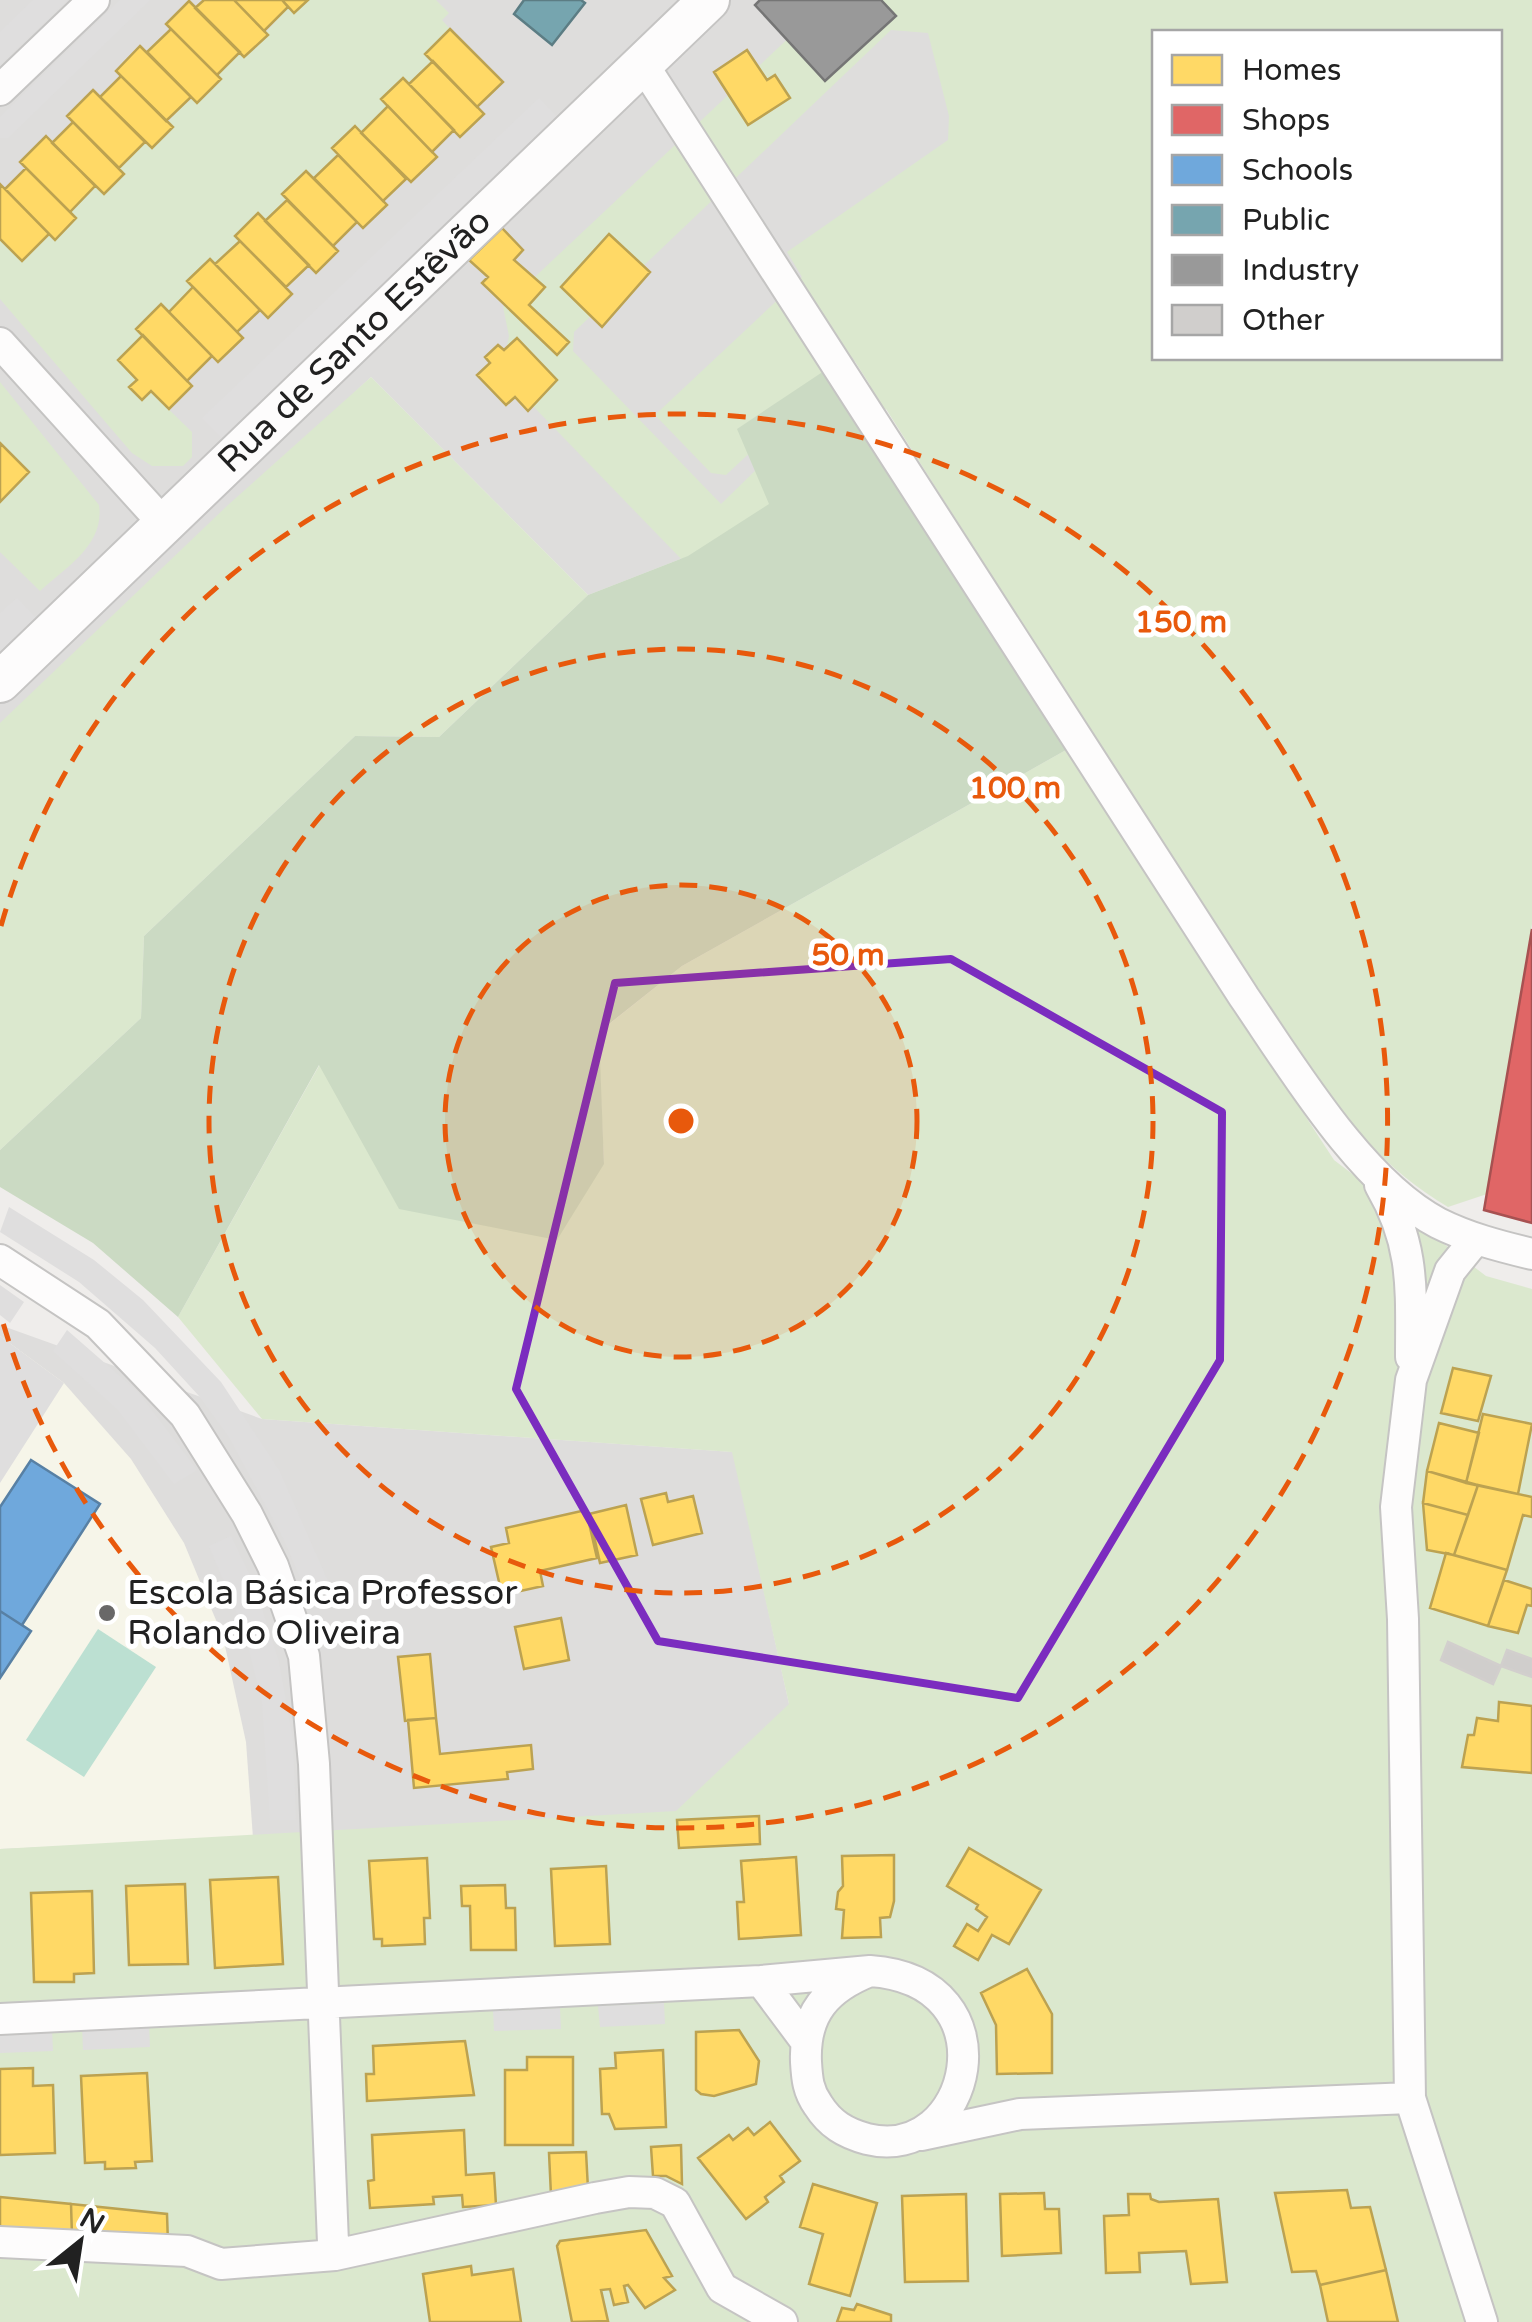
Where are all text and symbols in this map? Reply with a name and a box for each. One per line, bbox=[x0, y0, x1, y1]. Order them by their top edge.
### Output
legend bbox=[1152, 30, 1502, 360]
text: Homes bbox=[1242, 52, 1341, 89]
text: Shops bbox=[1242, 102, 1330, 139]
text: Schools bbox=[1242, 152, 1353, 189]
street label: Rua de Santo Estêvão bbox=[209, 200, 500, 482]
text: Public bbox=[1242, 202, 1330, 239]
text: Industry bbox=[1242, 252, 1359, 289]
text: Other bbox=[1242, 302, 1325, 339]
text: 150 m bbox=[1135, 604, 1227, 641]
text: 100 m bbox=[969, 770, 1061, 807]
text: 50 m bbox=[811, 937, 885, 974]
centre of rings bbox=[663, 1103, 699, 1139]
place label: Escola Básica Professor Rolando Oliveira bbox=[127, 1572, 518, 1654]
marker: Escola Básica Professor Rolando Oliveira bbox=[96, 1602, 118, 1624]
north arrow bbox=[30, 2192, 130, 2292]
text: N bbox=[74, 2201, 110, 2242]

